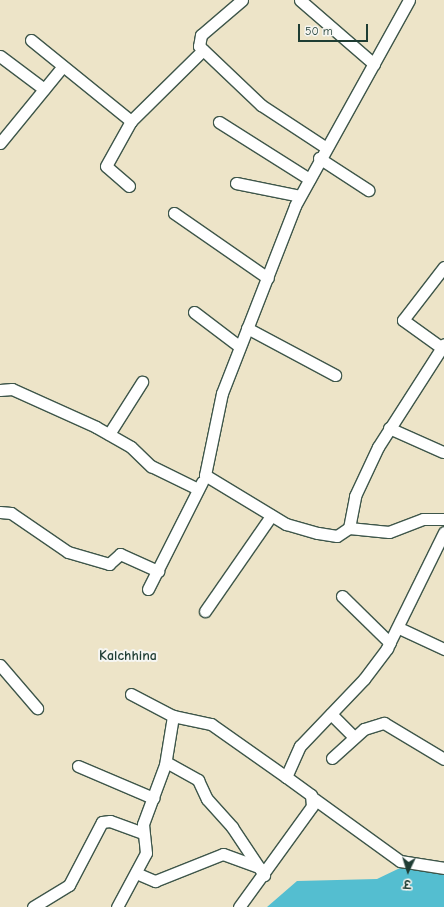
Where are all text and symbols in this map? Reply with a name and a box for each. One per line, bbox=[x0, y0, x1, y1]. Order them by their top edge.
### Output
scale bar bbox=[300, 16, 370, 42]
text: 50 m bbox=[305, 24, 333, 38]
district label: Kalchhina bbox=[99, 648, 157, 664]
north arrow bbox=[388, 851, 428, 891]
text: उ bbox=[403, 877, 411, 890]

